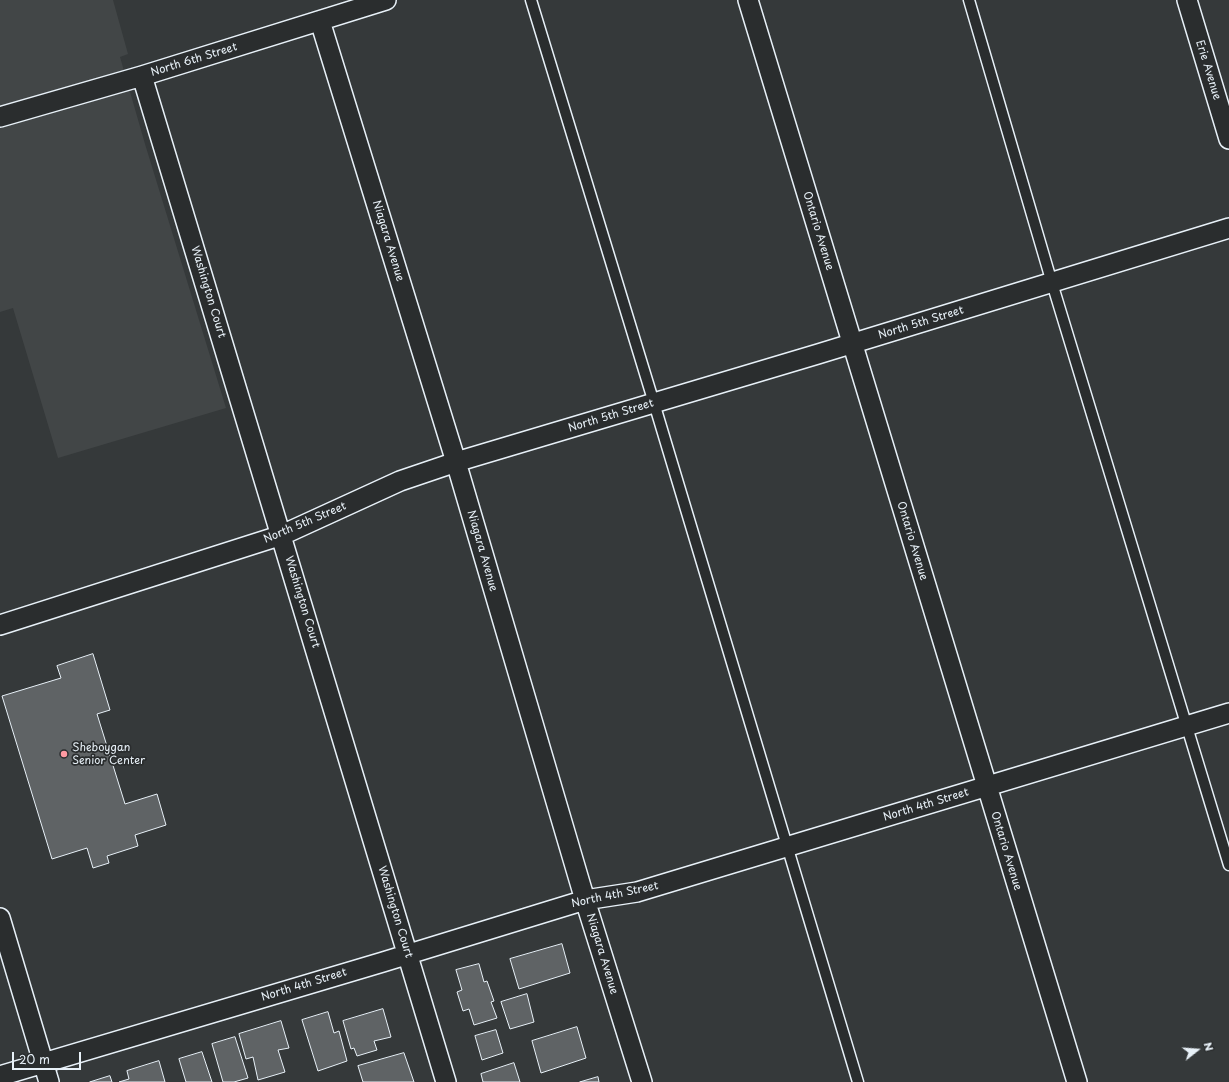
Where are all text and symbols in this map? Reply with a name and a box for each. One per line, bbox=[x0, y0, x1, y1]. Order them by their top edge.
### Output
street label: Erie Avenue bbox=[1193, 39, 1223, 101]
street label: North 6th Street bbox=[149, 41, 239, 79]
street label: Ontario Avenue bbox=[800, 190, 836, 272]
street label: Niagara Avenue bbox=[369, 199, 407, 283]
street label: Washington Court bbox=[188, 244, 228, 340]
street label: North 5th Street bbox=[877, 304, 965, 342]
street label: North 5th Street bbox=[567, 397, 655, 435]
street label: North 5th Street bbox=[262, 500, 348, 546]
street label: Ontario Avenue bbox=[894, 500, 930, 582]
street label: Niagara Avenue bbox=[464, 509, 500, 593]
street label: Washington Court bbox=[282, 554, 322, 650]
place label: Sheboygan Senior Center bbox=[72, 741, 145, 767]
marker: Sheboygan Senior Center bbox=[59, 749, 69, 759]
street label: North 4th Street bbox=[882, 786, 970, 824]
street label: Ontario Avenue bbox=[988, 810, 1024, 892]
street label: Washington Court bbox=[375, 864, 415, 960]
street label: North 4th Street bbox=[570, 879, 660, 911]
street label: Niagara Avenue bbox=[583, 912, 621, 996]
street label: North 4th Street bbox=[260, 966, 348, 1004]
north arrow bbox=[1177, 1030, 1217, 1070]
text: N bbox=[1200, 1040, 1218, 1053]
scale bar bbox=[14, 1044, 83, 1070]
text: 20 m bbox=[19, 1050, 50, 1068]

